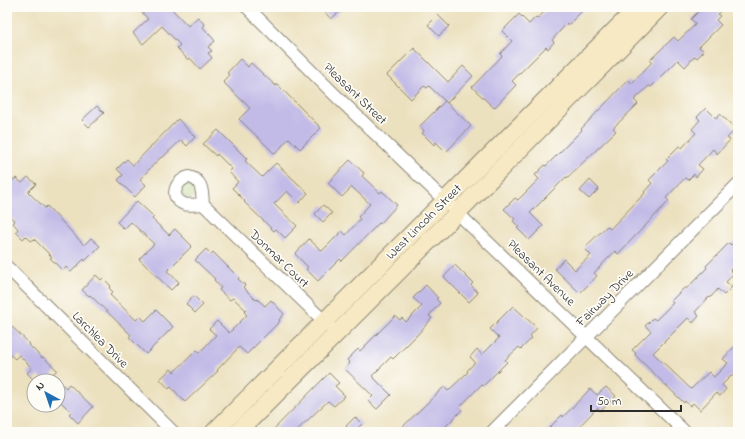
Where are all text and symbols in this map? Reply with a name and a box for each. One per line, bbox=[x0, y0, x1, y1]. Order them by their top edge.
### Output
street label: Pleasant Street bbox=[319, 59, 392, 130]
street label: West Lincoln Street bbox=[382, 179, 467, 264]
street label: Donmar Court bbox=[244, 225, 314, 293]
street label: Pleasant Avenue bbox=[503, 235, 579, 311]
street label: Fairway Drive bbox=[571, 265, 639, 333]
street label: Larchlea Drive bbox=[67, 307, 133, 373]
north arrow bbox=[26, 373, 66, 413]
text: N bbox=[32, 378, 48, 395]
scale bar bbox=[591, 387, 681, 413]
text: 50 m bbox=[597, 393, 621, 411]

